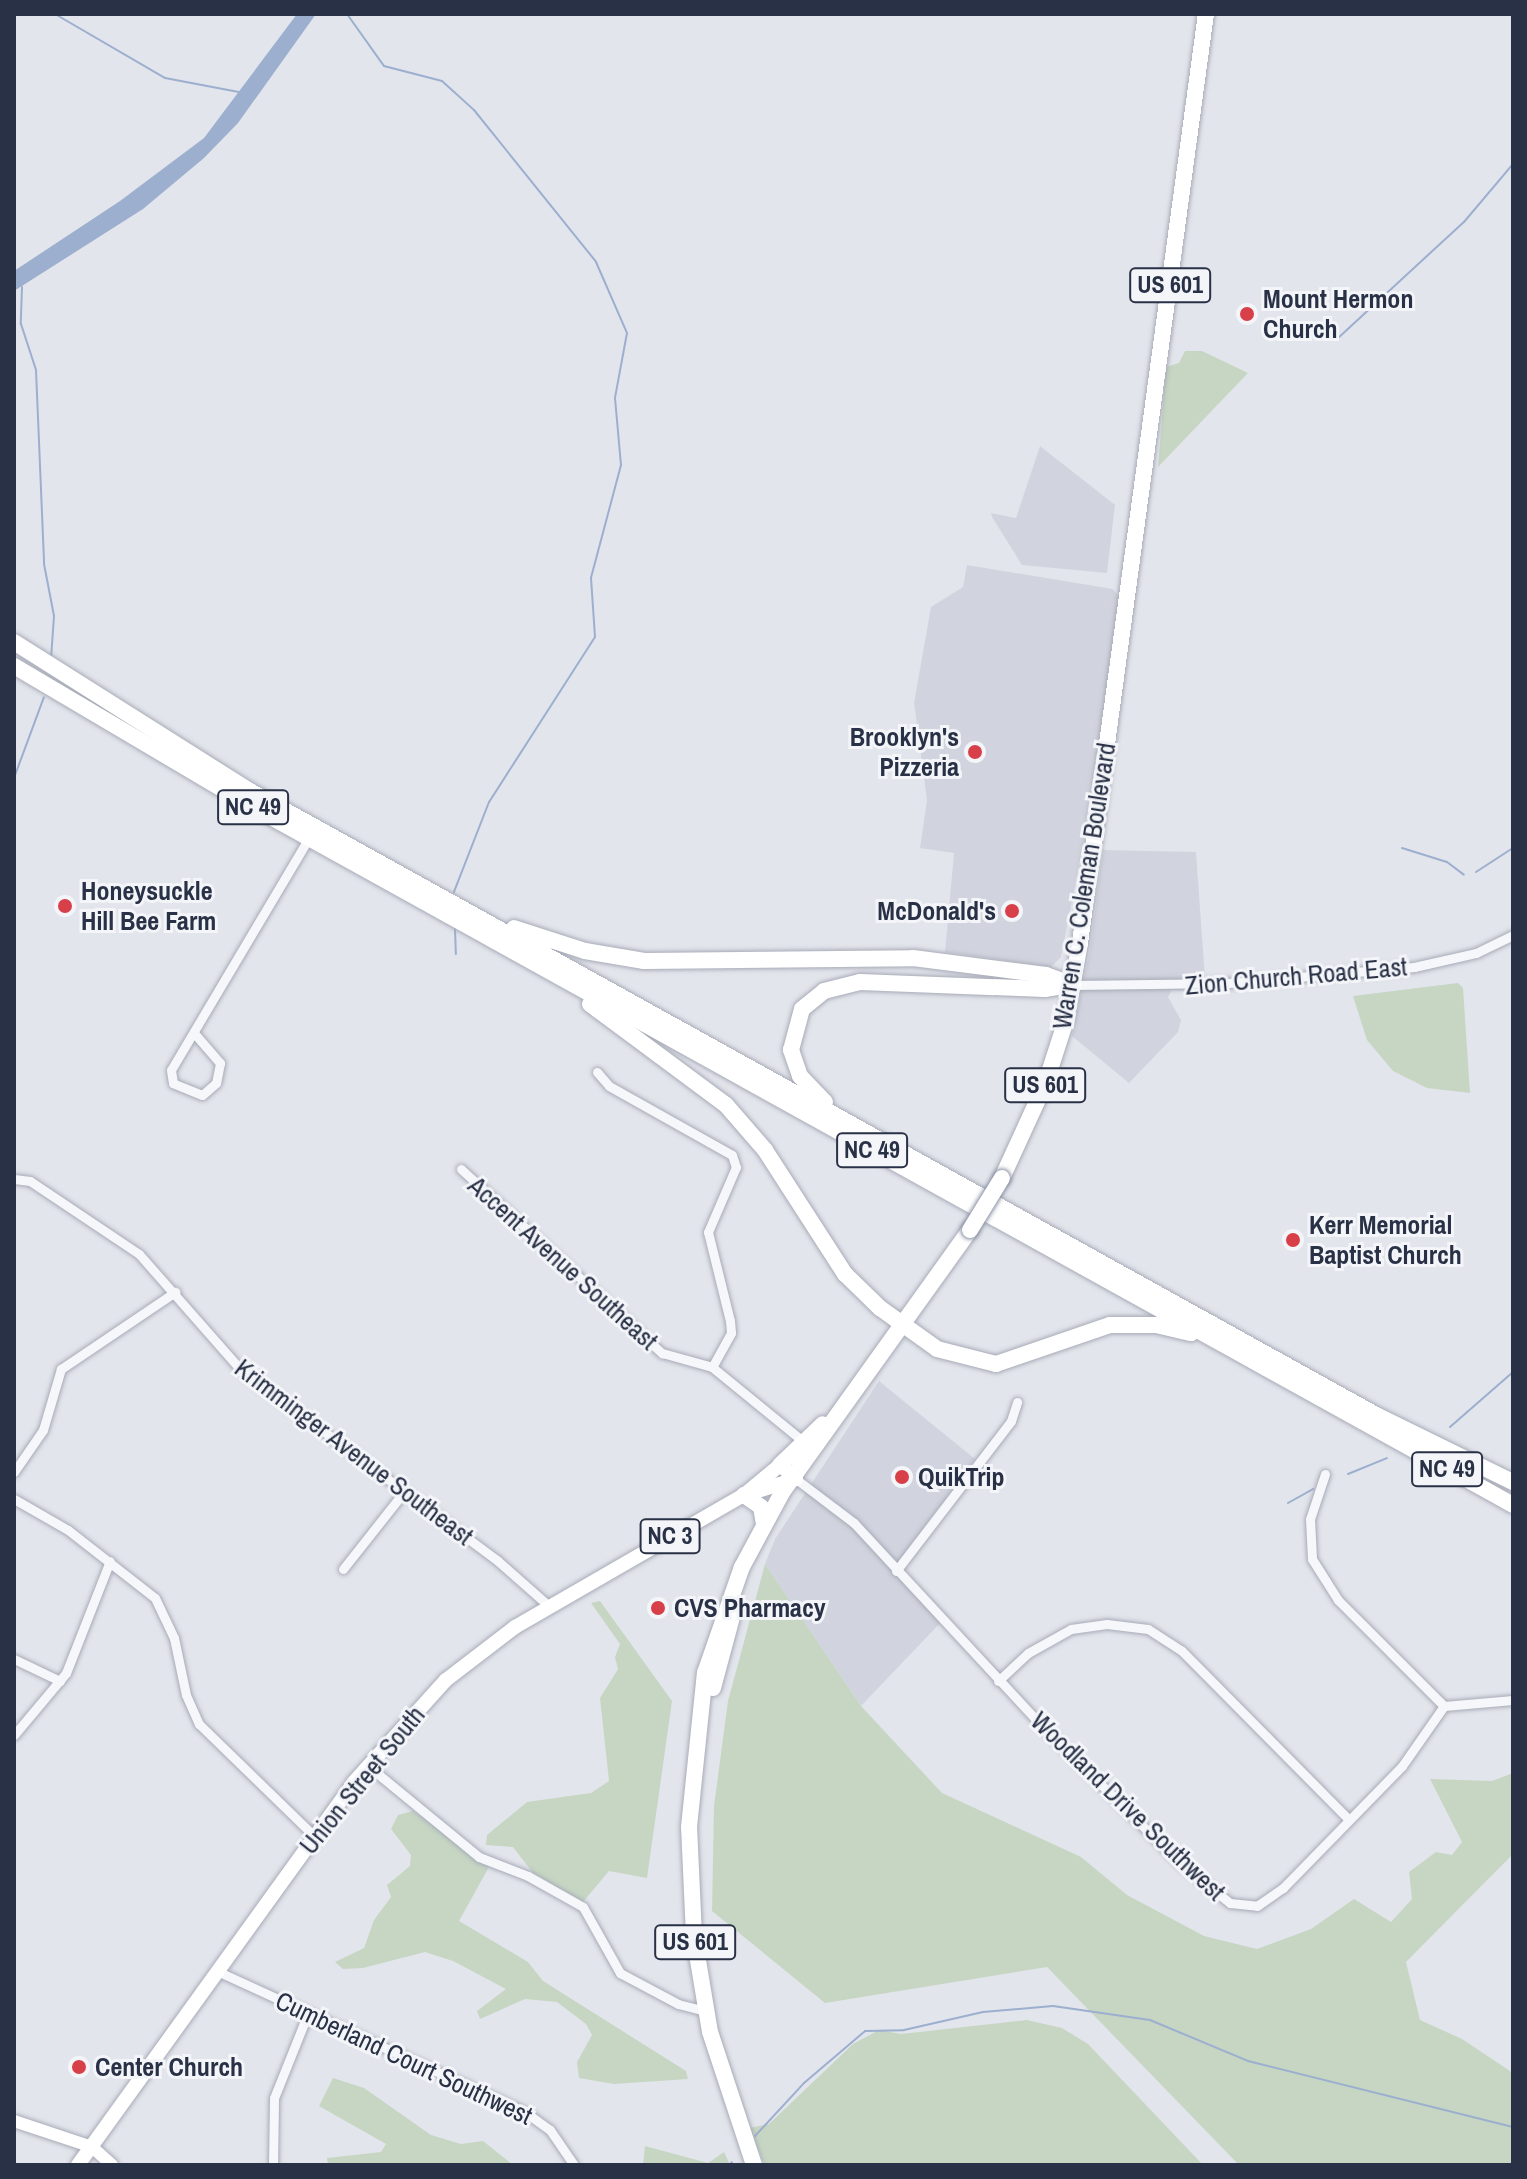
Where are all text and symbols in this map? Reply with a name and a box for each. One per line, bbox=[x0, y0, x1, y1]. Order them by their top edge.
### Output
road number: US 601 bbox=[1128, 265, 1212, 305]
place label: Mount Hermon Church bbox=[1263, 283, 1413, 344]
marker: Mount Hermon Church bbox=[1238, 305, 1256, 323]
place label: Brooklyn's Pizzeria bbox=[850, 721, 959, 782]
street label: Warren C. Coleman Boulevard bbox=[1046, 741, 1122, 1031]
marker: Brooklyn's Pizzeria bbox=[966, 743, 984, 761]
road number: NC 49 bbox=[217, 787, 289, 827]
place label: Honeysuckle Hill Bee Farm bbox=[81, 875, 216, 936]
place label: McDonald's bbox=[877, 895, 996, 927]
marker: Honeysuckle Hill Bee Farm bbox=[56, 897, 74, 915]
marker: McDonald's bbox=[1003, 902, 1021, 920]
street label: Zion Church Road East bbox=[1184, 951, 1408, 1001]
road number: US 601 bbox=[1003, 1065, 1087, 1105]
road number: NC 49 bbox=[836, 1130, 908, 1170]
street label: Accent Avenue Southeast bbox=[462, 1169, 664, 1357]
place label: Kerr Memorial Baptist Church bbox=[1309, 1209, 1462, 1270]
marker: Kerr Memorial Baptist Church bbox=[1284, 1231, 1302, 1249]
street label: Krimminger Avenue Southeast bbox=[228, 1352, 480, 1552]
road number: NC 49 bbox=[1411, 1449, 1483, 1489]
place label: QuikTrip bbox=[918, 1461, 1005, 1493]
marker: QuikTrip bbox=[893, 1468, 911, 1486]
road number: NC 3 bbox=[638, 1516, 702, 1556]
place label: CVS Pharmacy bbox=[674, 1592, 826, 1624]
marker: CVS Pharmacy bbox=[649, 1599, 667, 1617]
street label: Union Street South bbox=[293, 1700, 431, 1860]
street label: Woodland Drive Southwest bbox=[1024, 1705, 1232, 1907]
road number: US 601 bbox=[653, 1922, 737, 1962]
street label: Cumberland Court Southwest bbox=[271, 1985, 537, 2131]
place label: Center Church bbox=[95, 2051, 243, 2083]
marker: Center Church bbox=[70, 2058, 88, 2076]

